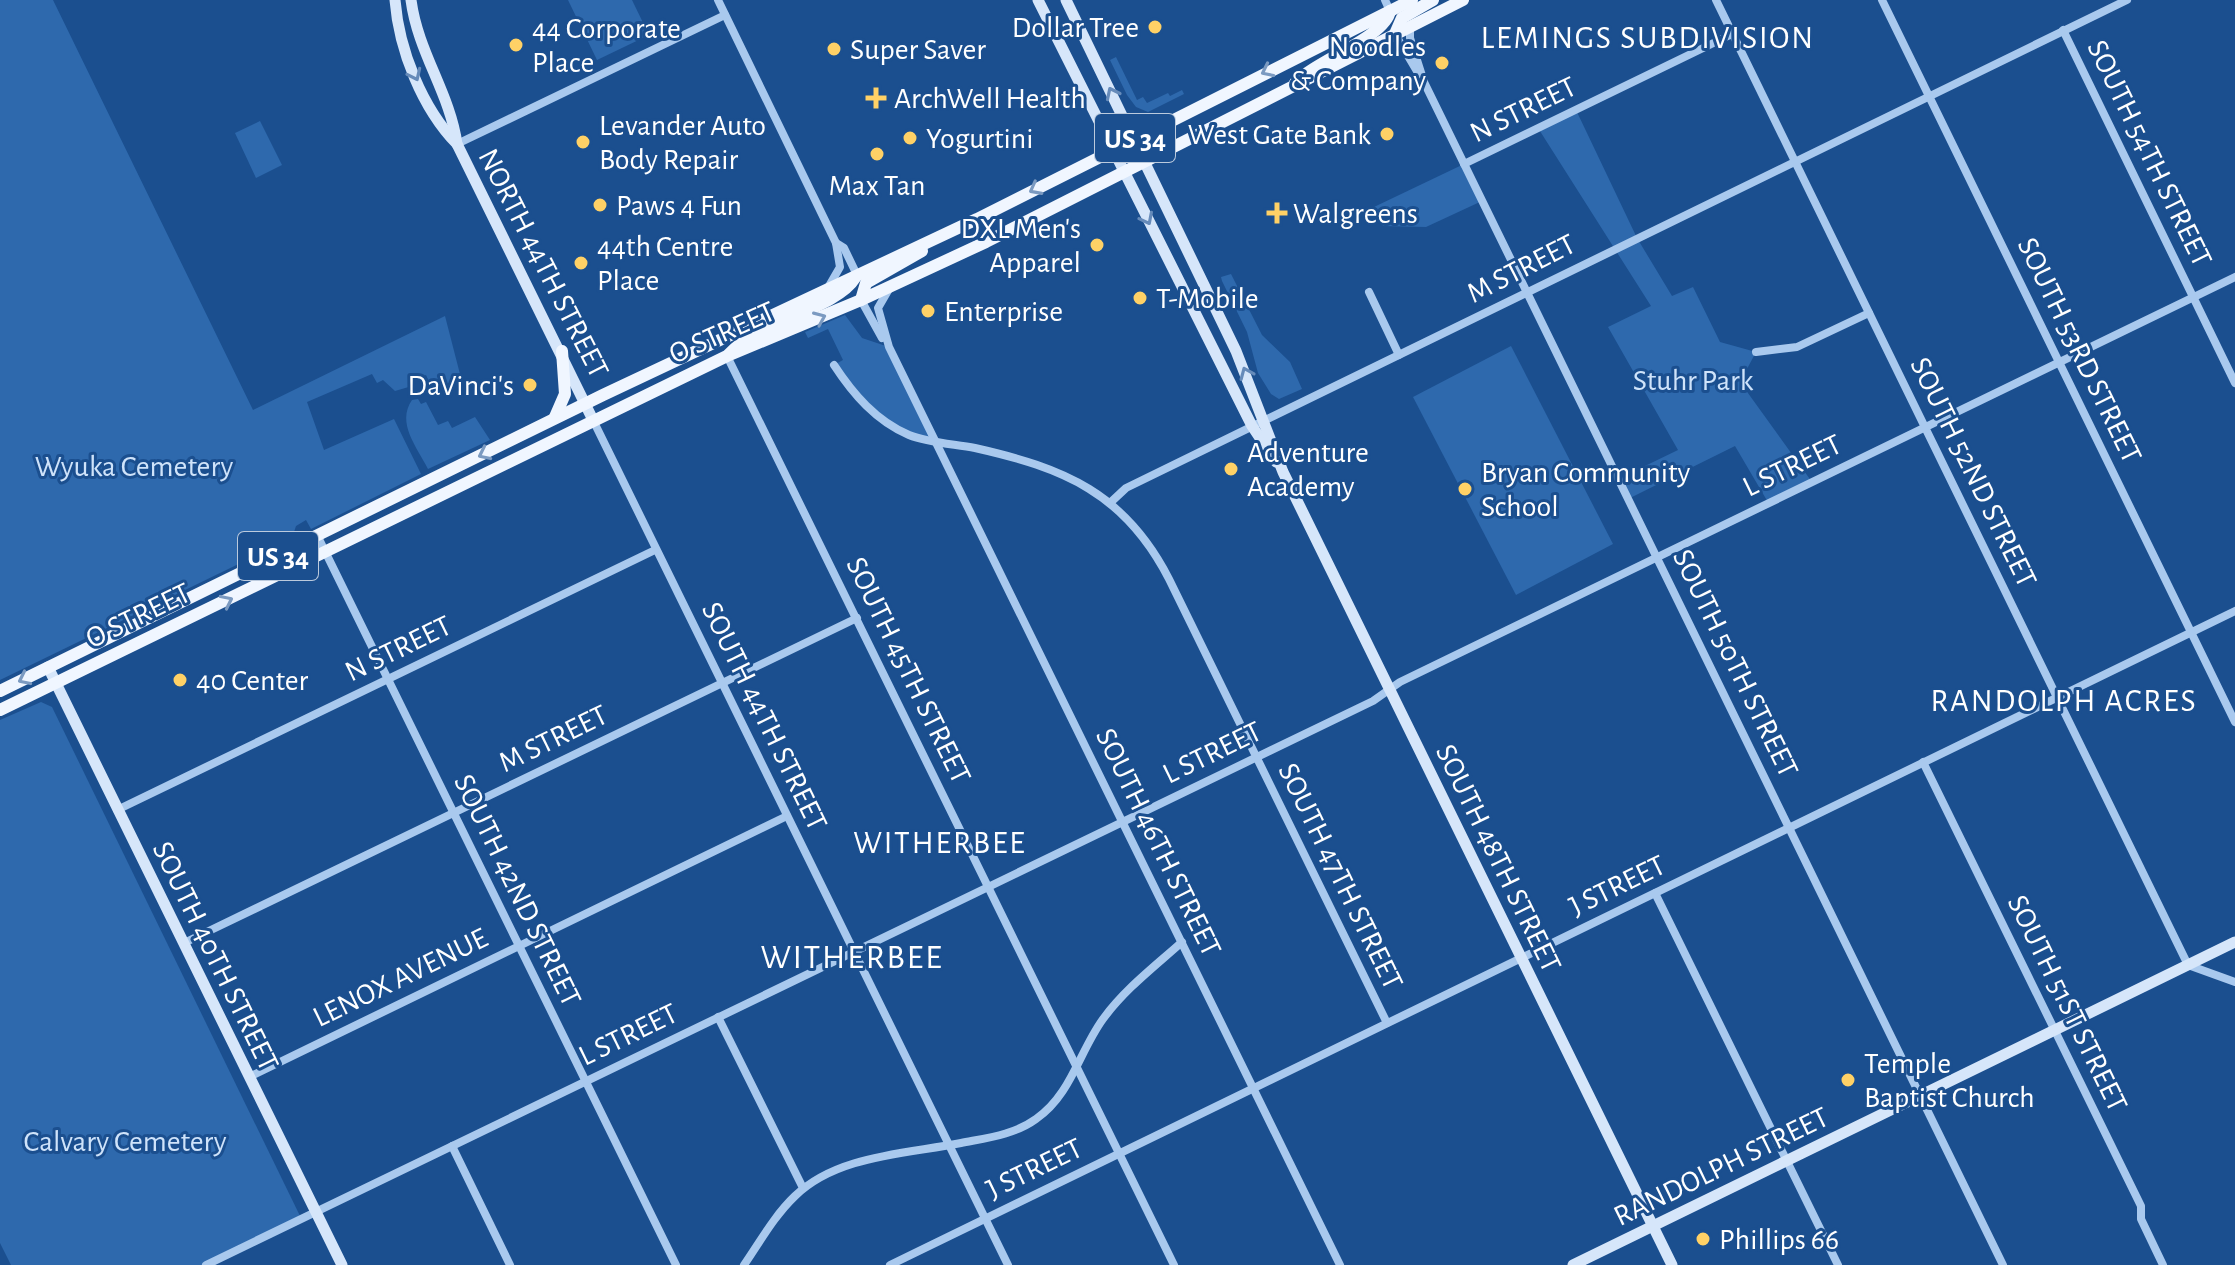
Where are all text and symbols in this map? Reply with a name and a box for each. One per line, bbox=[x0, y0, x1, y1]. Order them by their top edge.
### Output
place label: Dollar Tree bbox=[1012, 13, 1139, 43]
place label: 44 Corporate Place bbox=[532, 14, 681, 78]
marker: Dollar Tree bbox=[1146, 18, 1164, 36]
district label: LEMINGS SUBDIVISION bbox=[1481, 22, 1815, 54]
place label: Noodles & Company bbox=[1290, 32, 1426, 96]
place label: Super Saver bbox=[850, 35, 986, 65]
street label: SOUTH 54TH STREET bbox=[2081, 35, 2217, 272]
marker: 44 Corporate Place bbox=[507, 36, 525, 54]
marker: Super Saver bbox=[825, 40, 843, 58]
marker: Noodles & Company bbox=[1433, 54, 1451, 72]
one-way arrow bbox=[1261, 62, 1275, 78]
one-way arrow bbox=[405, 66, 421, 81]
street label: N STREET bbox=[1466, 71, 1582, 148]
place label: ArchWell Health bbox=[894, 84, 1086, 114]
one-way arrow bbox=[1106, 86, 1122, 101]
marker: ArchWell Health bbox=[865, 87, 887, 109]
place label: Levander Auto Body Repair bbox=[599, 111, 766, 175]
road number: US 34 bbox=[1095, 114, 1175, 162]
place label: West Gate Bank bbox=[1188, 120, 1371, 150]
place label: Yogurtini bbox=[926, 124, 1034, 154]
marker: West Gate Bank bbox=[1378, 125, 1396, 143]
marker: Yogurtini bbox=[901, 129, 919, 147]
marker: Levander Auto Body Repair bbox=[574, 133, 592, 151]
street label: NORTH 44TH STREET bbox=[472, 144, 614, 383]
marker: Max Tan bbox=[868, 145, 886, 163]
place label: Max Tan bbox=[829, 171, 926, 201]
one-way arrow bbox=[1029, 180, 1044, 195]
place label: Paws 4 Fun bbox=[616, 191, 742, 221]
marker: Paws 4 Fun bbox=[591, 196, 609, 214]
place label: Walgreens bbox=[1293, 199, 1418, 229]
marker: Walgreens bbox=[1268, 204, 1286, 222]
one-way arrow bbox=[1138, 210, 1153, 225]
place label: DXL Men's Apparel bbox=[960, 214, 1081, 278]
street label: M STREET bbox=[1462, 229, 1581, 309]
place label: 44th Centre Place bbox=[597, 232, 733, 296]
street label: SOUTH 53RD STREET bbox=[2012, 233, 2147, 468]
marker: DXL Men's Apparel bbox=[1088, 236, 1106, 254]
marker: 44th Centre Place bbox=[572, 254, 590, 272]
place label: T-Mobile bbox=[1156, 284, 1259, 314]
marker: T-Mobile bbox=[1131, 289, 1149, 307]
street label: O STREET bbox=[665, 296, 780, 370]
place label: Enterprise bbox=[944, 297, 1063, 327]
marker: Enterprise bbox=[919, 302, 937, 320]
one-way arrow bbox=[812, 312, 826, 328]
street label: SOUTH 52ND STREET bbox=[1904, 353, 2042, 592]
park label: Stuhr Park bbox=[1633, 366, 1754, 396]
one-way arrow bbox=[1239, 367, 1255, 381]
place label: DaVinci's bbox=[408, 371, 514, 401]
marker: DaVinci's bbox=[521, 376, 539, 394]
street label: L STREET bbox=[1738, 429, 1847, 503]
place label: Adventure Academy bbox=[1247, 438, 1369, 502]
one-way arrow bbox=[477, 444, 492, 460]
park label: Wyuka Cemetery bbox=[35, 452, 233, 482]
place label: Bryan Community School bbox=[1481, 458, 1691, 522]
marker: Adventure Academy bbox=[1222, 460, 1240, 478]
marker: Bryan Community School bbox=[1456, 480, 1474, 498]
road number: US 34 bbox=[238, 532, 318, 580]
street label: SOUTH 50TH STREET bbox=[1667, 545, 1803, 782]
street label: SOUTH 45TH STREET bbox=[840, 552, 976, 789]
street label: O STREET bbox=[81, 578, 196, 654]
one-way arrow bbox=[219, 595, 234, 611]
street label: SOUTH 44TH STREET bbox=[696, 598, 832, 836]
street label: N STREET bbox=[341, 610, 457, 687]
place label: 40 Center bbox=[196, 666, 309, 696]
one-way arrow bbox=[18, 669, 33, 685]
marker: 40 Center bbox=[171, 671, 189, 689]
district label: RANDOLPH ACRES bbox=[1930, 685, 2198, 717]
street label: M STREET bbox=[494, 700, 613, 778]
street label: L STREET bbox=[1158, 716, 1267, 790]
street label: SOUTH 46TH STREET bbox=[1090, 724, 1226, 961]
street label: SOUTH 48TH STREET bbox=[1430, 740, 1566, 977]
street label: SOUTH 47TH STREET bbox=[1272, 758, 1408, 995]
street label: SOUTH 42ND STREET bbox=[448, 770, 586, 1011]
district label: WITHERBEE bbox=[853, 827, 1027, 859]
street label: SOUTH 40TH STREET bbox=[147, 837, 284, 1076]
street label: J STREET bbox=[1565, 850, 1671, 922]
street label: SOUTH 51ST STREET bbox=[2002, 890, 2133, 1117]
street label: LENOX AVENUE bbox=[309, 923, 492, 1033]
district label: WITHERBEE bbox=[760, 941, 944, 975]
street label: L STREET bbox=[574, 998, 683, 1072]
place label: Temple Baptist Church bbox=[1864, 1049, 2035, 1113]
marker: Temple Baptist Church bbox=[1839, 1071, 1857, 1089]
street label: RANDOLPH STREET bbox=[1609, 1102, 1834, 1232]
park label: Calvary Cemetery bbox=[24, 1127, 227, 1157]
street label: J STREET bbox=[982, 1133, 1088, 1205]
place label: Phillips 66 bbox=[1719, 1225, 1839, 1255]
marker: Phillips 66 bbox=[1694, 1230, 1712, 1248]

